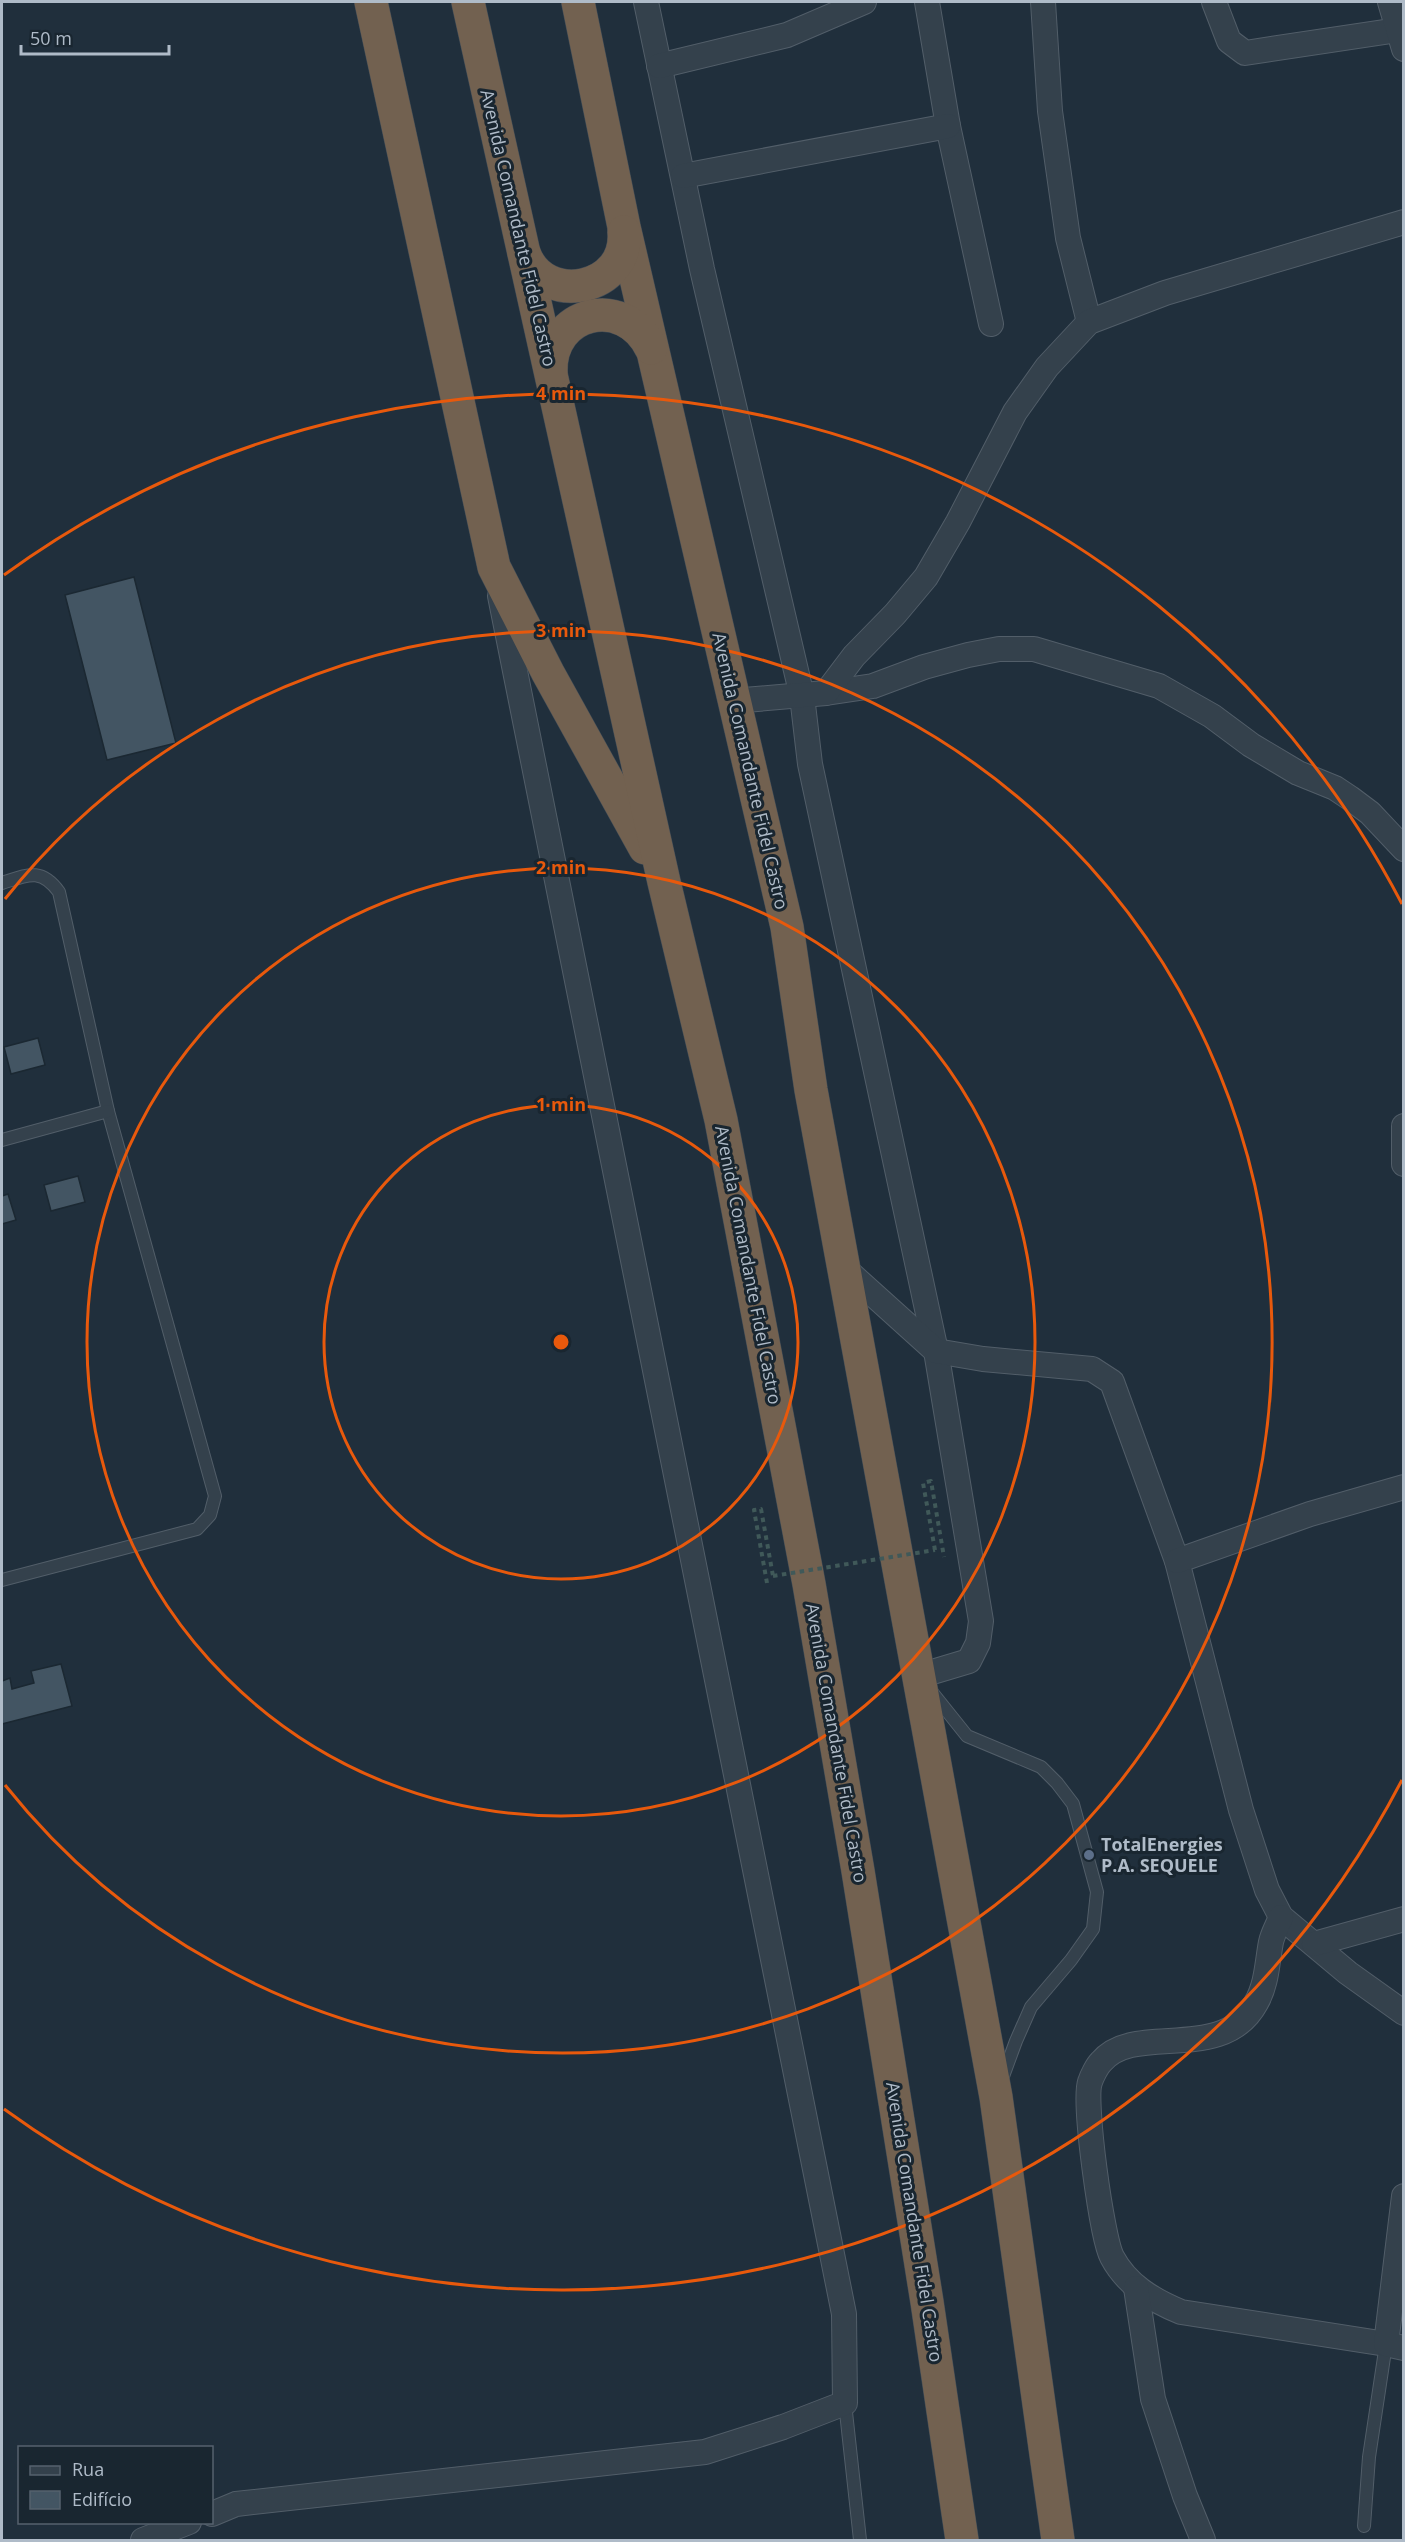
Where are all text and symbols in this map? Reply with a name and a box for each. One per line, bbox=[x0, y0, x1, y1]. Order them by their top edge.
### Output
scale bar bbox=[21, 18, 170, 56]
text: 50 m bbox=[30, 26, 72, 50]
street label: Avenida Comandante Fidel Castro bbox=[475, 87, 563, 369]
text: 4 min bbox=[536, 381, 586, 405]
text: 3 min bbox=[536, 618, 586, 642]
street label: Avenida Comandante Fidel Castro bbox=[707, 630, 795, 912]
text: 2 min bbox=[536, 855, 586, 879]
text: 1 min bbox=[536, 1092, 586, 1116]
street label: Avenida Comandante Fidel Castro bbox=[710, 1123, 788, 1406]
centre of rings bbox=[551, 1332, 571, 1352]
street label: Avenida Comandante Fidel Castro bbox=[801, 1601, 873, 1885]
place label: TotalEnergies P.A. SEQUELE bbox=[1101, 1832, 1223, 1877]
marker: TotalEnergies P.A. SEQUELE bbox=[1082, 1848, 1096, 1862]
street label: Avenida Comandante Fidel Castro bbox=[881, 2080, 949, 2364]
legend bbox=[18, 2446, 213, 2524]
text: Rua bbox=[72, 2457, 104, 2481]
text: Edifício bbox=[72, 2487, 132, 2511]

